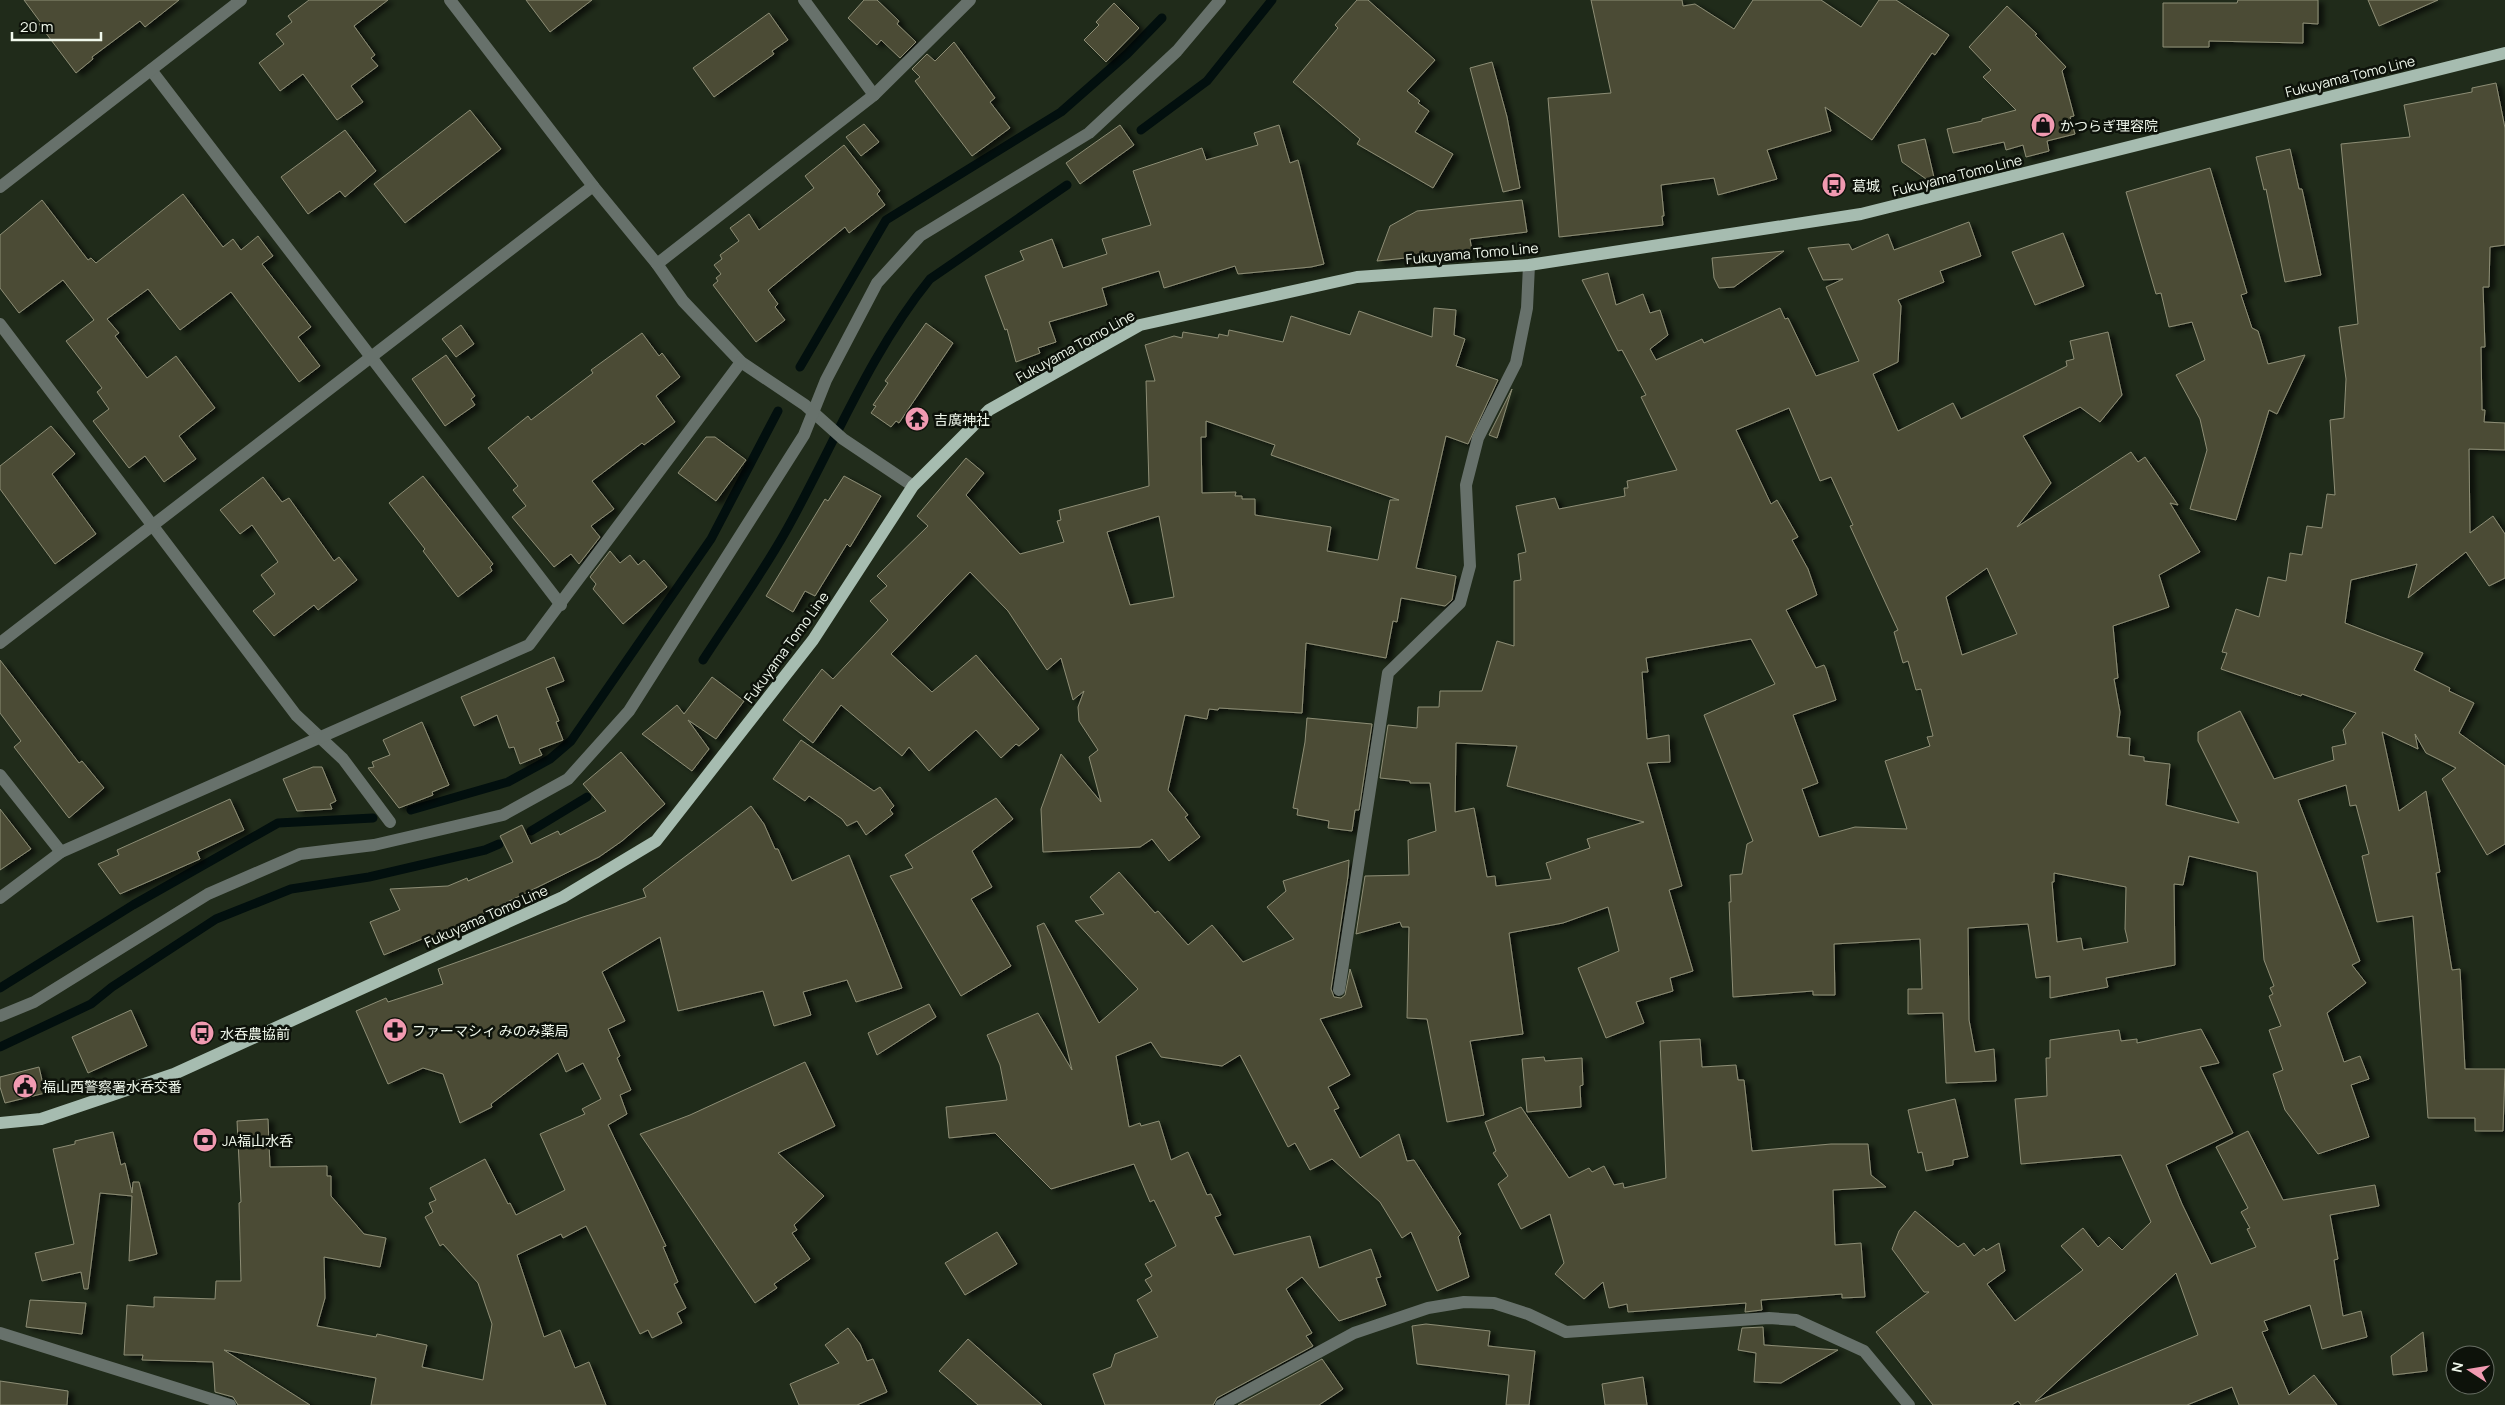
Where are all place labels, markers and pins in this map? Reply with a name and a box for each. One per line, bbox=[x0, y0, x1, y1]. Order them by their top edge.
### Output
shop icon: かつらぎ理容院 bbox=[2030, 112, 2056, 138]
place label: かつらぎ理容院 bbox=[2060, 116, 2158, 135]
bus stop icon: 葛城 bbox=[1821, 172, 1847, 198]
place label: 葛城 bbox=[1852, 176, 1880, 195]
temple icon: 吉廣神社 bbox=[904, 406, 930, 432]
place label: 吉廣神社 bbox=[934, 410, 990, 429]
pharmacy icon: ファーマシィ みのみ薬局 bbox=[382, 1017, 408, 1043]
bus stop icon: 水呑農協前 bbox=[189, 1020, 215, 1046]
place label: ファーマシィ みのみ薬局 bbox=[412, 1021, 569, 1040]
place label: 水呑農協前 bbox=[220, 1024, 290, 1043]
public building icon: 福山西警察署水呑交番 bbox=[12, 1073, 38, 1099]
place label: 福山西警察署水呑交番 bbox=[42, 1077, 182, 1096]
bank icon: JA福山水呑 bbox=[192, 1127, 218, 1153]
place label: JA福山水呑 bbox=[222, 1131, 293, 1150]

